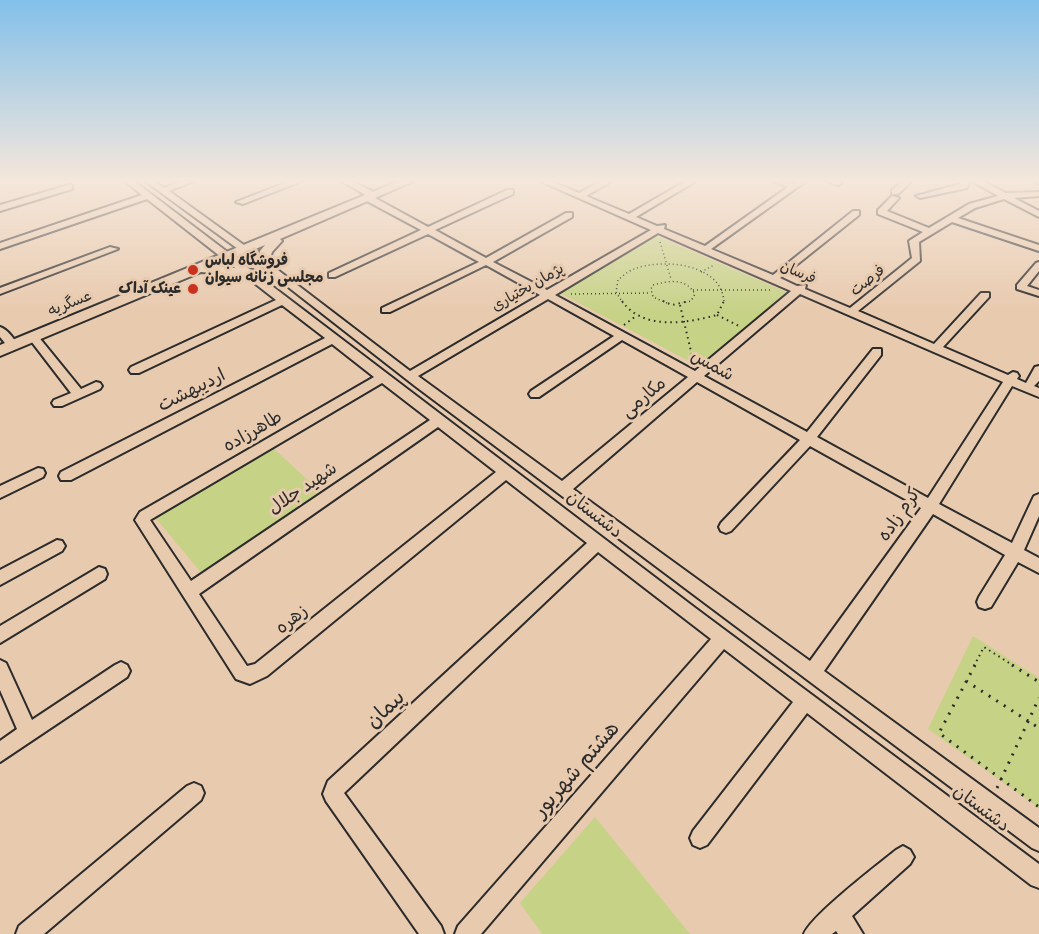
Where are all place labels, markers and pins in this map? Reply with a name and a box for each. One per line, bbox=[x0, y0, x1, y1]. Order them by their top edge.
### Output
place label: فروشگاه لباس مجلسی زنانه سیوان bbox=[205, 252, 324, 287]
marker: فروشگاه لباس مجلسی زنانه سیوان bbox=[186, 263, 200, 277]
place label: عینک آداک bbox=[118, 280, 181, 298]
marker: عینک آداک bbox=[186, 282, 200, 296]

